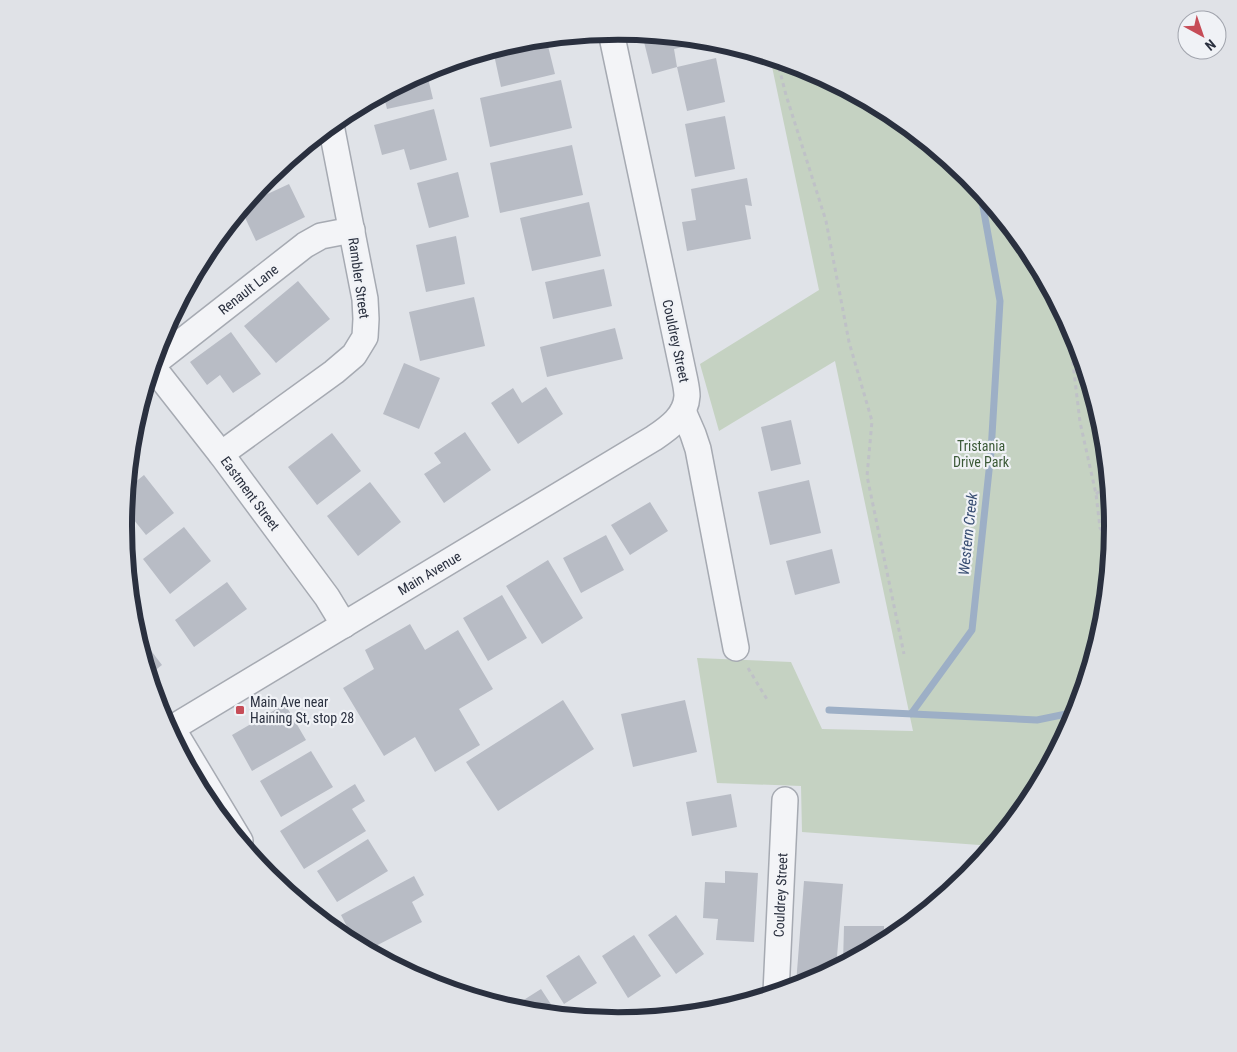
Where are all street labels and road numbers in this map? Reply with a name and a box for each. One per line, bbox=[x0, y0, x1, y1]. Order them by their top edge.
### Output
street label: Rambler Street bbox=[345, 236, 373, 320]
street label: Renault Lane bbox=[215, 261, 282, 318]
street label: Couldrey Street bbox=[659, 298, 693, 384]
street label: Eastment Street bbox=[218, 453, 283, 534]
street label: Main Avenue bbox=[395, 548, 464, 598]
street label: Couldrey Street bbox=[771, 853, 791, 938]

